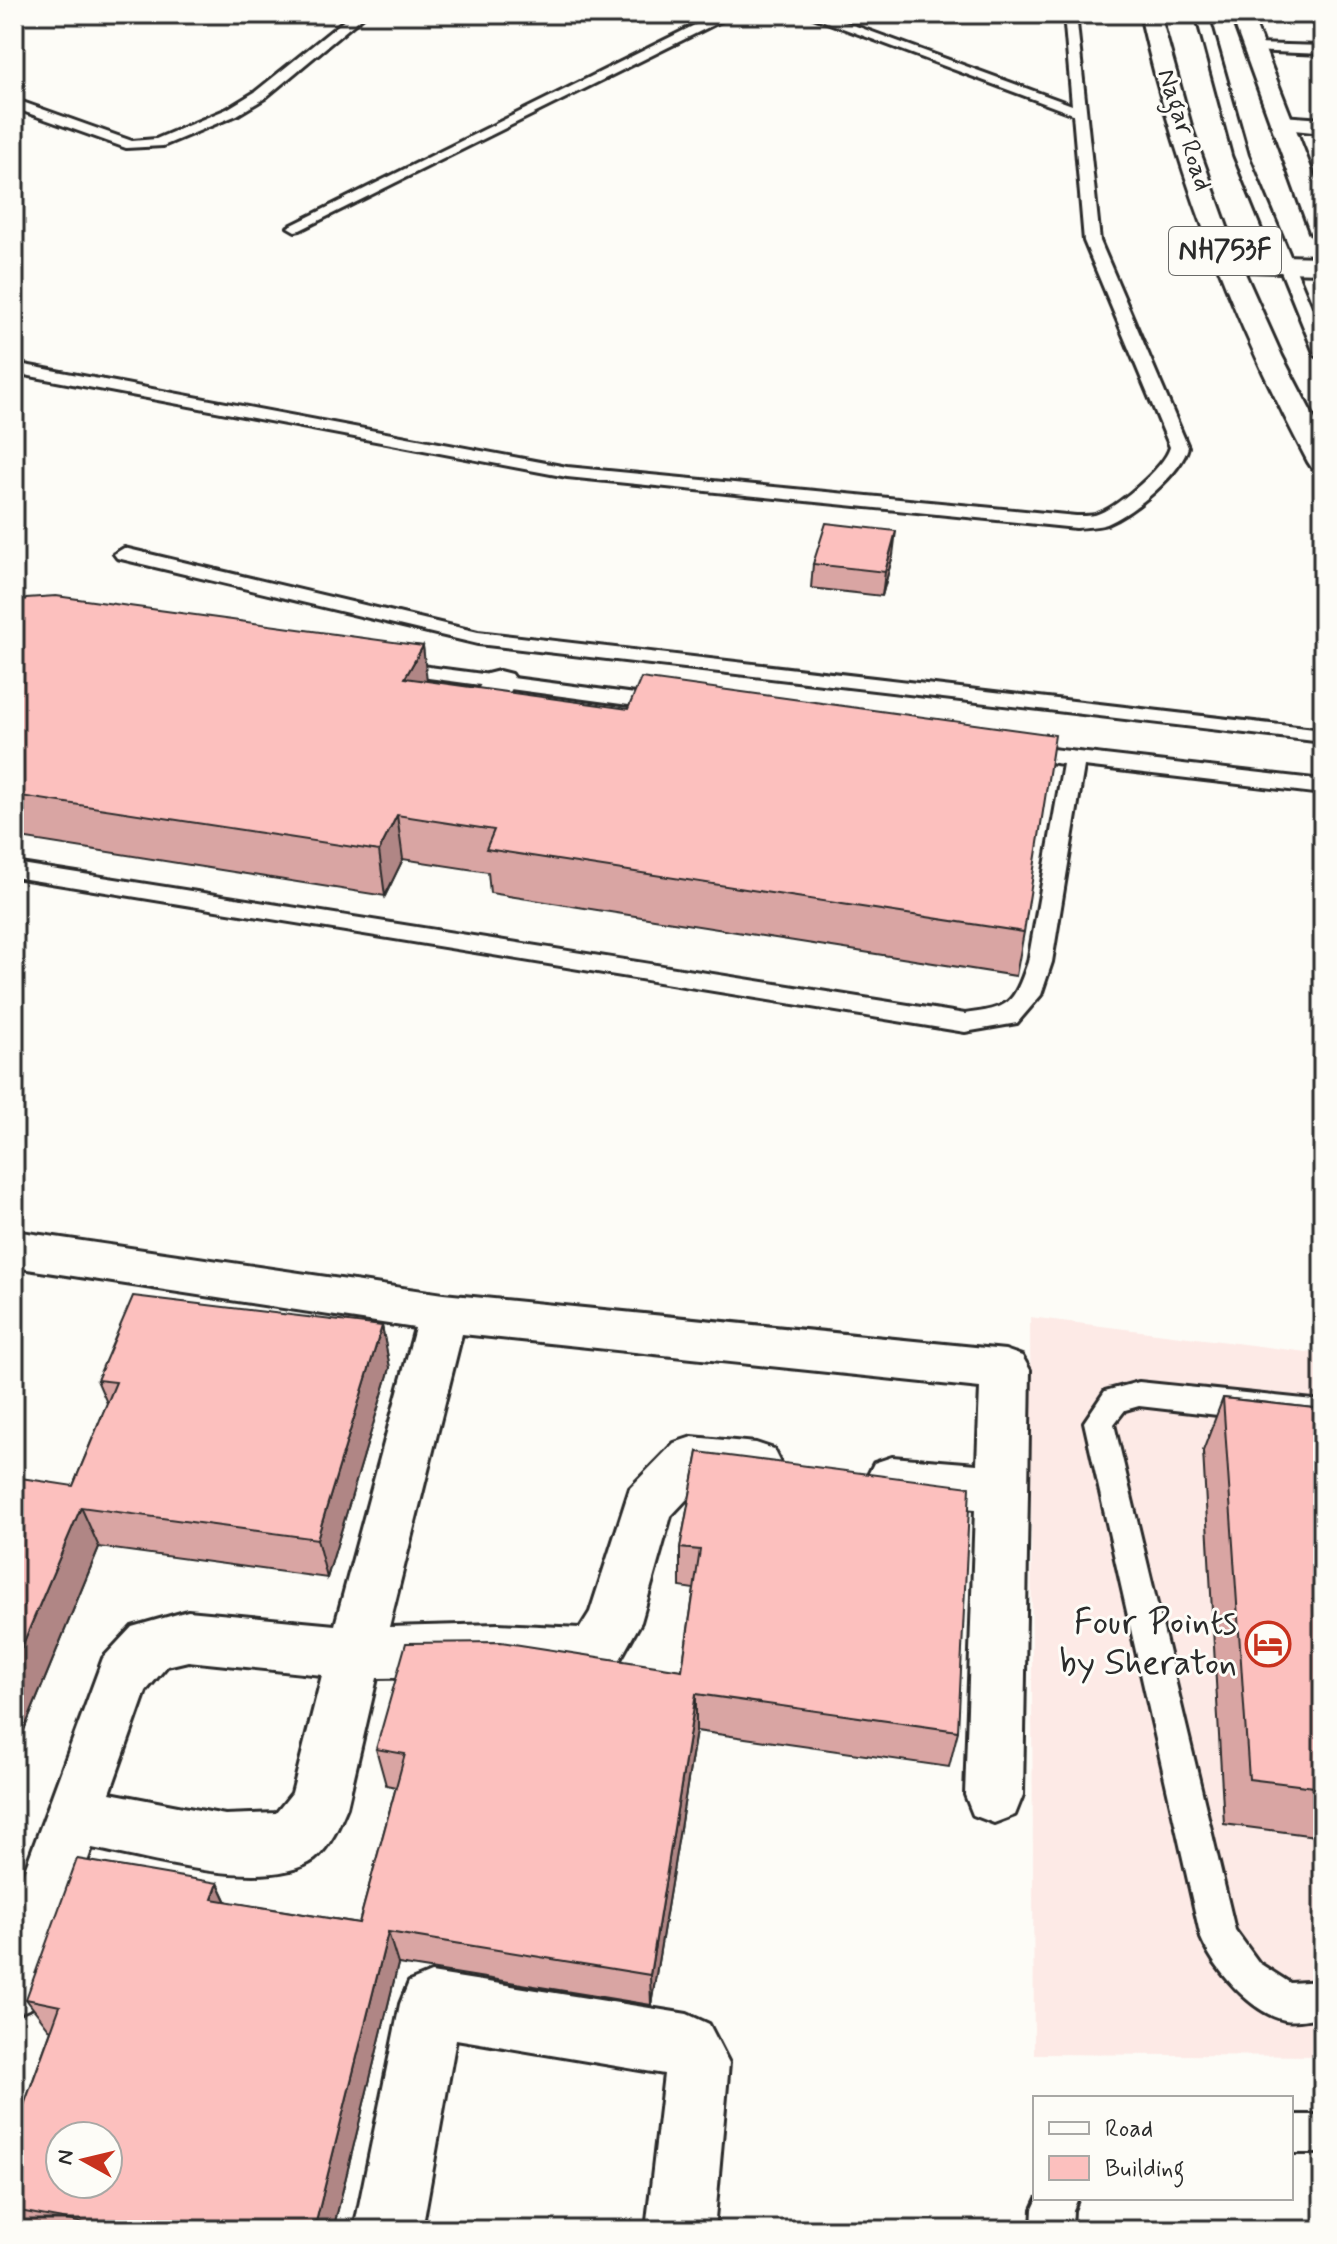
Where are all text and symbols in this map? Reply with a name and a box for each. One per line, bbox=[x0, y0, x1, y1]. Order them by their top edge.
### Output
street label: Nagar Road bbox=[1145, 65, 1220, 196]
road number: NH753F bbox=[1169, 227, 1281, 275]
place label: Four Points by Sheraton bbox=[1059, 1600, 1237, 1688]
hotel icon: Four Points by Sheraton bbox=[1244, 1620, 1292, 1668]
legend bbox=[1033, 2096, 1293, 2200]
text: Road bbox=[1105, 2114, 1153, 2145]
north arrow bbox=[44, 2120, 124, 2200]
text: N bbox=[51, 2148, 81, 2167]
text: Building bbox=[1105, 2154, 1185, 2188]

